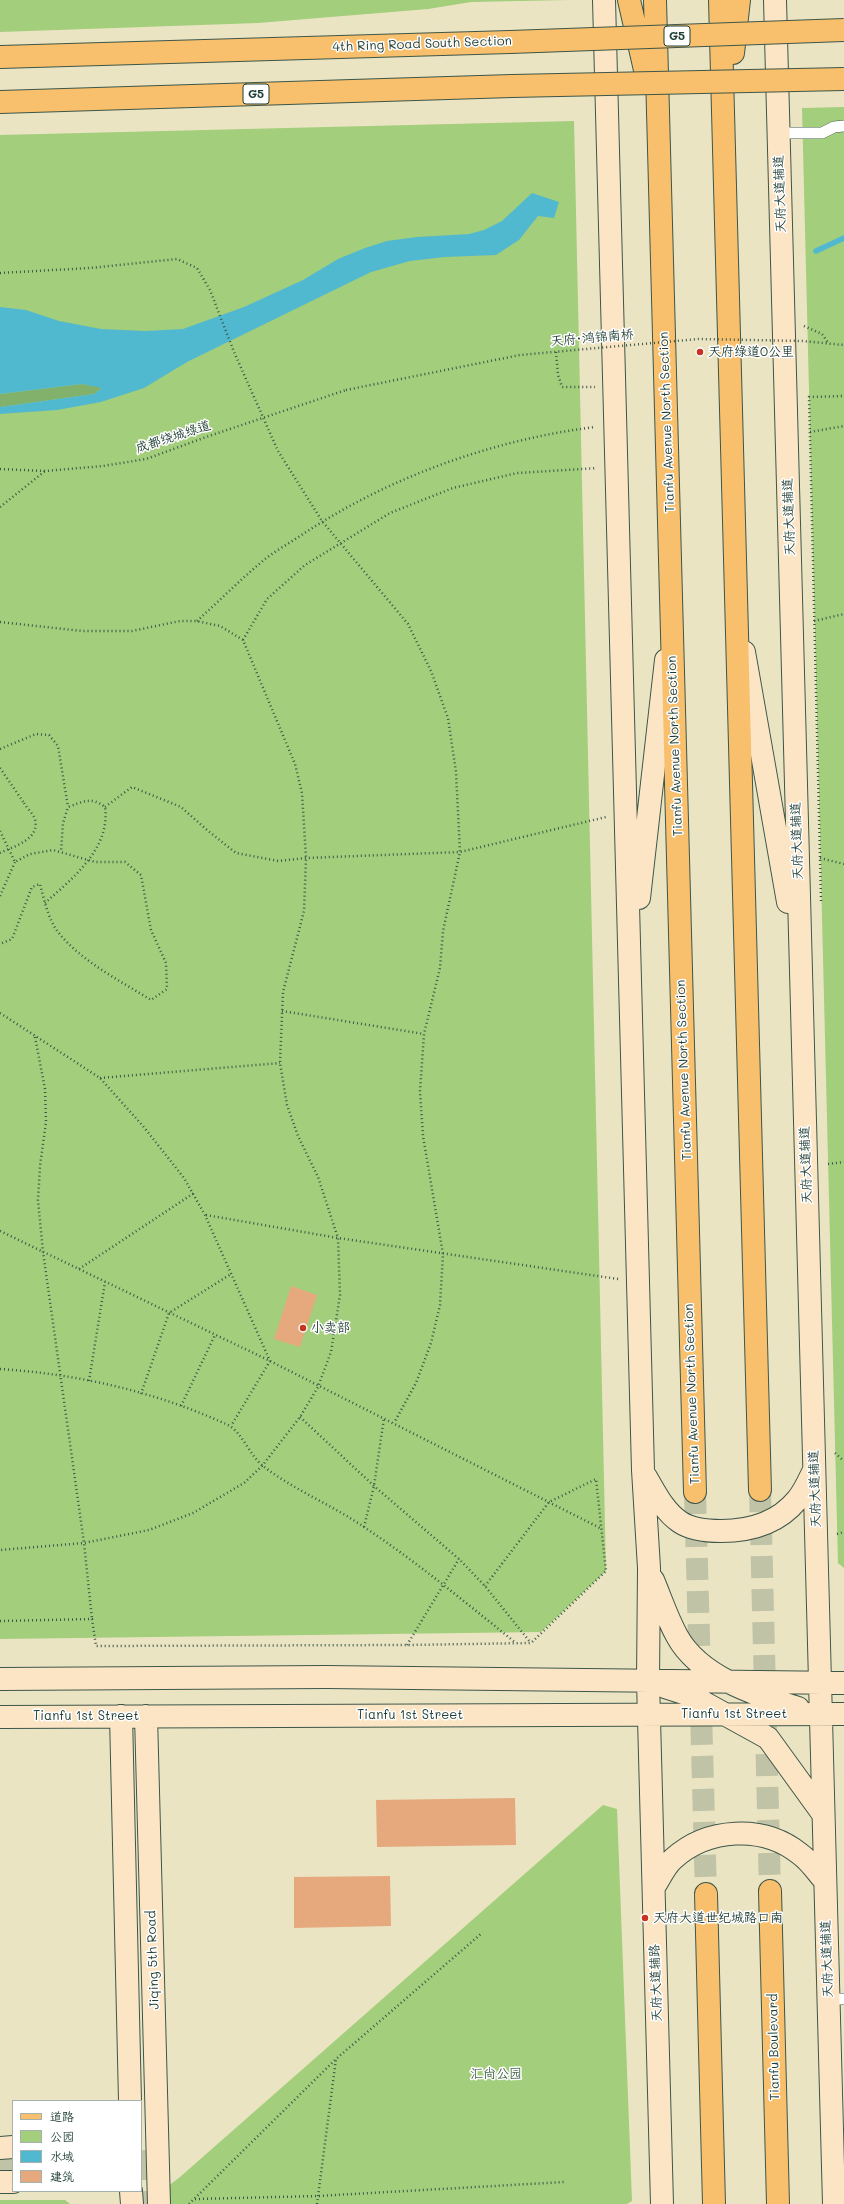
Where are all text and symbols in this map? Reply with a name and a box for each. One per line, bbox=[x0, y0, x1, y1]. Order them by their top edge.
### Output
road number: G5 bbox=[664, 26, 690, 46]
street label: 4th Ring Road South Section bbox=[332, 33, 512, 55]
road number: G5 bbox=[243, 84, 269, 104]
street label: 天府大道辅道 bbox=[771, 155, 789, 233]
street label: 天府·鸿锦南桥 bbox=[550, 327, 634, 349]
street label: Tianfu Avenue North Section bbox=[656, 331, 678, 513]
place label: 天府绿道0公里 bbox=[708, 344, 794, 360]
marker: 天府绿道0公里 bbox=[695, 347, 705, 357]
street label: 成都绕城绿道 bbox=[133, 418, 213, 456]
street label: 天府大道辅道 bbox=[780, 478, 798, 556]
street label: Tianfu Avenue North Section bbox=[664, 655, 686, 837]
street label: 天府大道辅道 bbox=[788, 802, 806, 880]
street label: Tianfu Avenue North Section bbox=[673, 979, 695, 1161]
street label: 天府大道辅道 bbox=[797, 1126, 815, 1204]
street label: Tianfu Avenue North Section bbox=[681, 1303, 703, 1485]
place label: 小卖部 bbox=[311, 1320, 350, 1336]
marker: 小卖部 bbox=[298, 1323, 308, 1333]
street label: 天府大道辅道 bbox=[806, 1450, 824, 1528]
street label: Tianfu 1st Street bbox=[681, 1706, 787, 1722]
street label: Tianfu 1st Street bbox=[357, 1707, 463, 1723]
street label: Tianfu 1st Street bbox=[33, 1708, 139, 1724]
street label: Jiqing 5th Road bbox=[143, 1910, 163, 2010]
place label: 天府大道世纪城路口南 bbox=[653, 1910, 783, 1926]
marker: 天府大道世纪城路口南 bbox=[640, 1913, 650, 1923]
street label: 天府大道辅道 bbox=[818, 1920, 836, 1998]
street label: 天府大道辅路 bbox=[647, 1944, 665, 2022]
street label: Tianfu Boulevard bbox=[765, 1993, 783, 2101]
park label: 汇尚公园 bbox=[470, 2066, 522, 2082]
legend bbox=[12, 2100, 142, 2192]
text: 道路 bbox=[50, 2108, 74, 2124]
text: 公园 bbox=[50, 2128, 74, 2144]
text: 水域 bbox=[50, 2148, 74, 2164]
text: 建筑 bbox=[50, 2168, 74, 2184]

